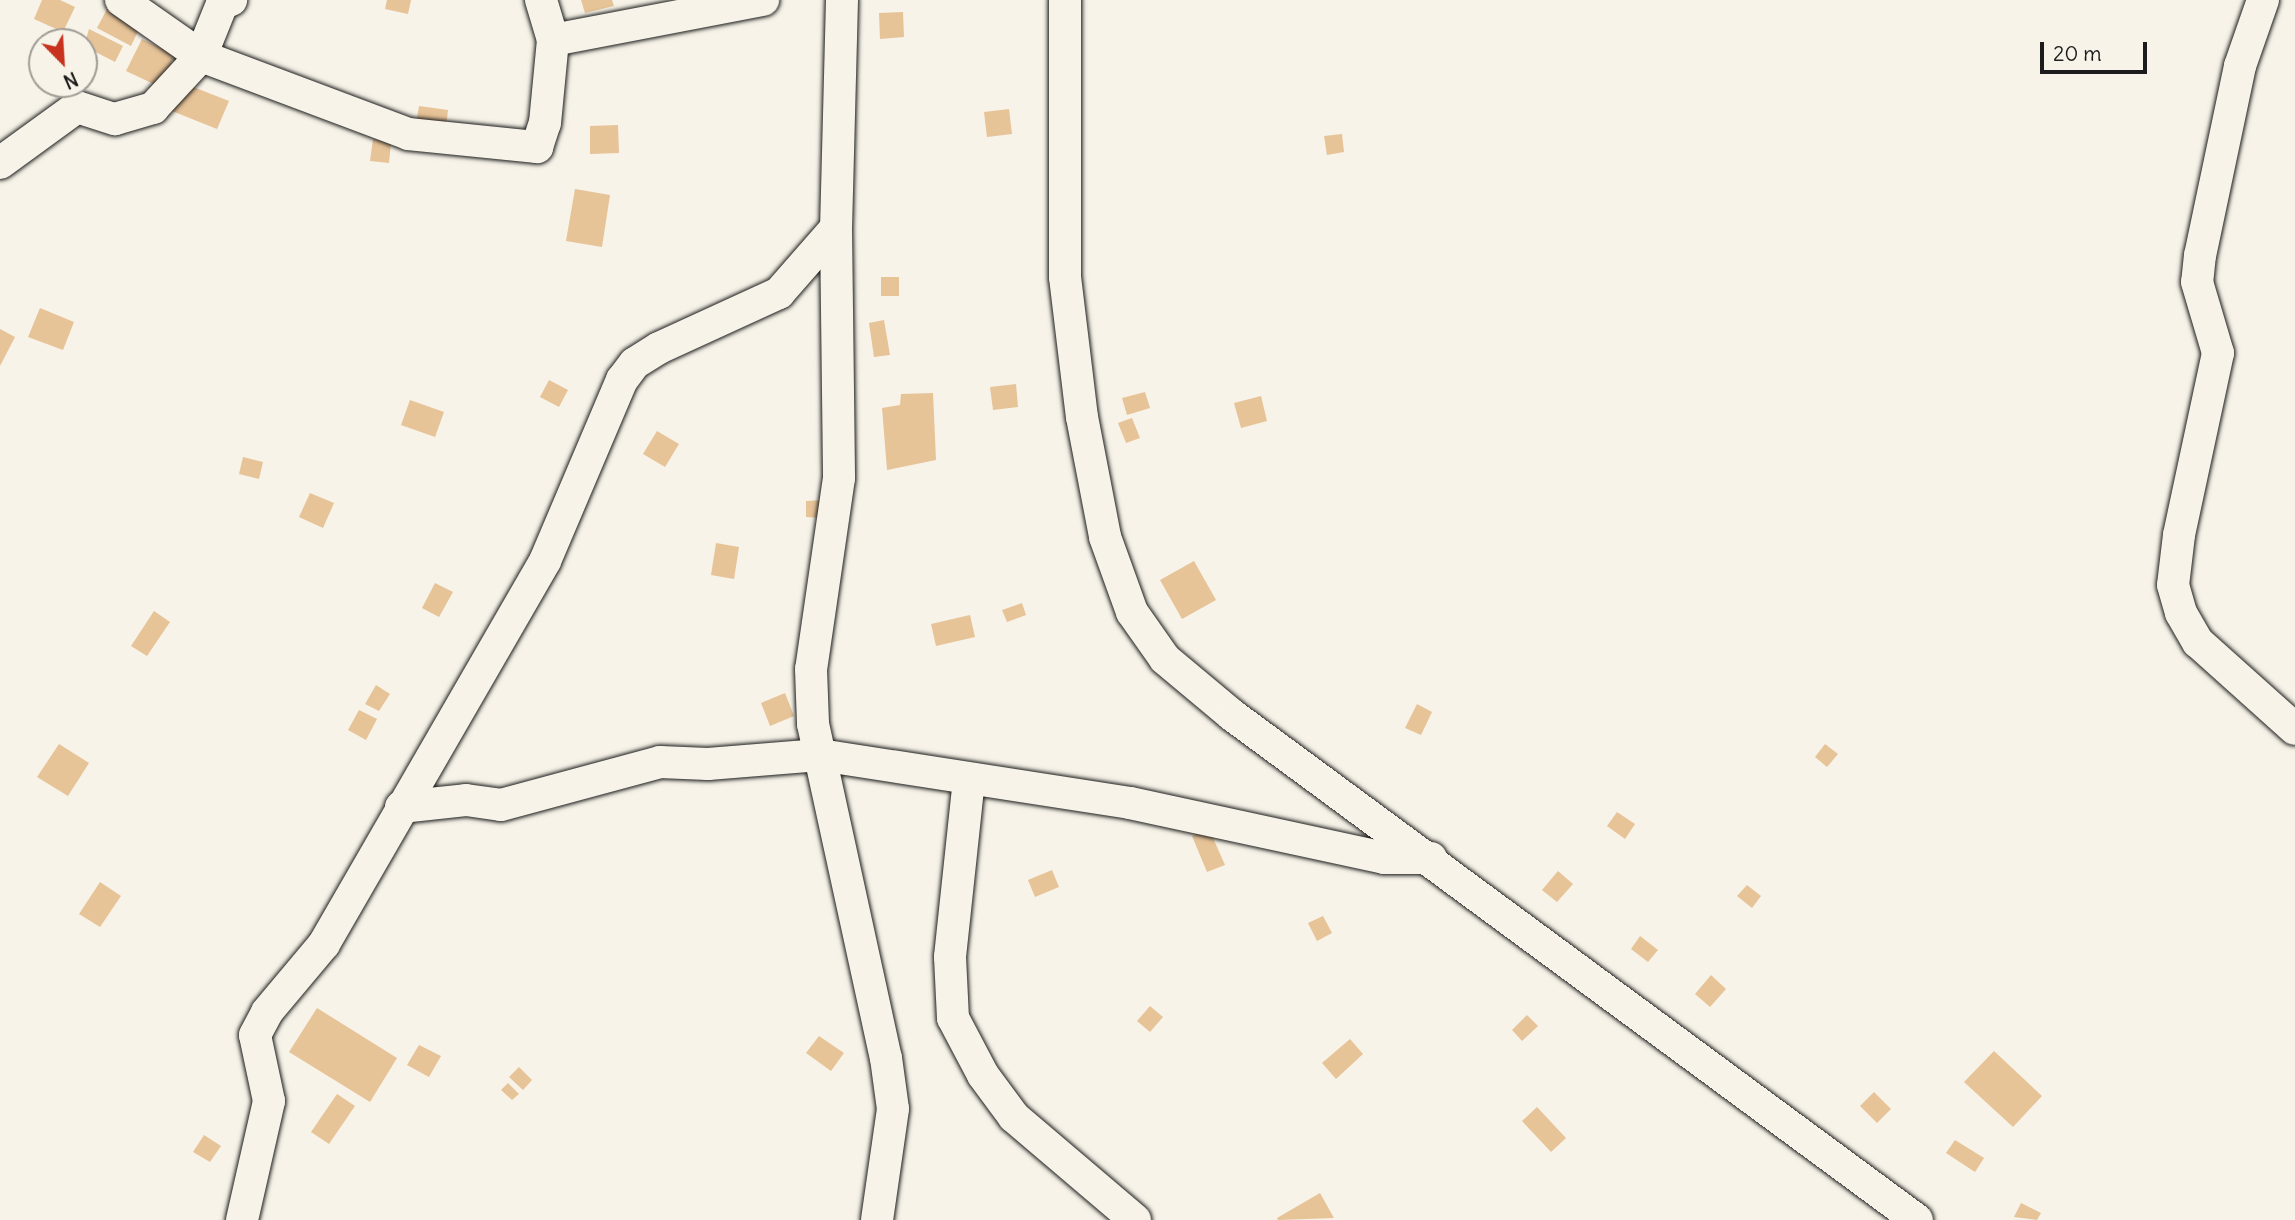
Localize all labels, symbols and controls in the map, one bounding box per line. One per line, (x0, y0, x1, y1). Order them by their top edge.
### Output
north arrow (28, 28, 98, 98)
scale bar (2043, 28, 2150, 72)
text: 20 m (2053, 40, 2102, 67)
text: N (60, 67, 82, 94)

